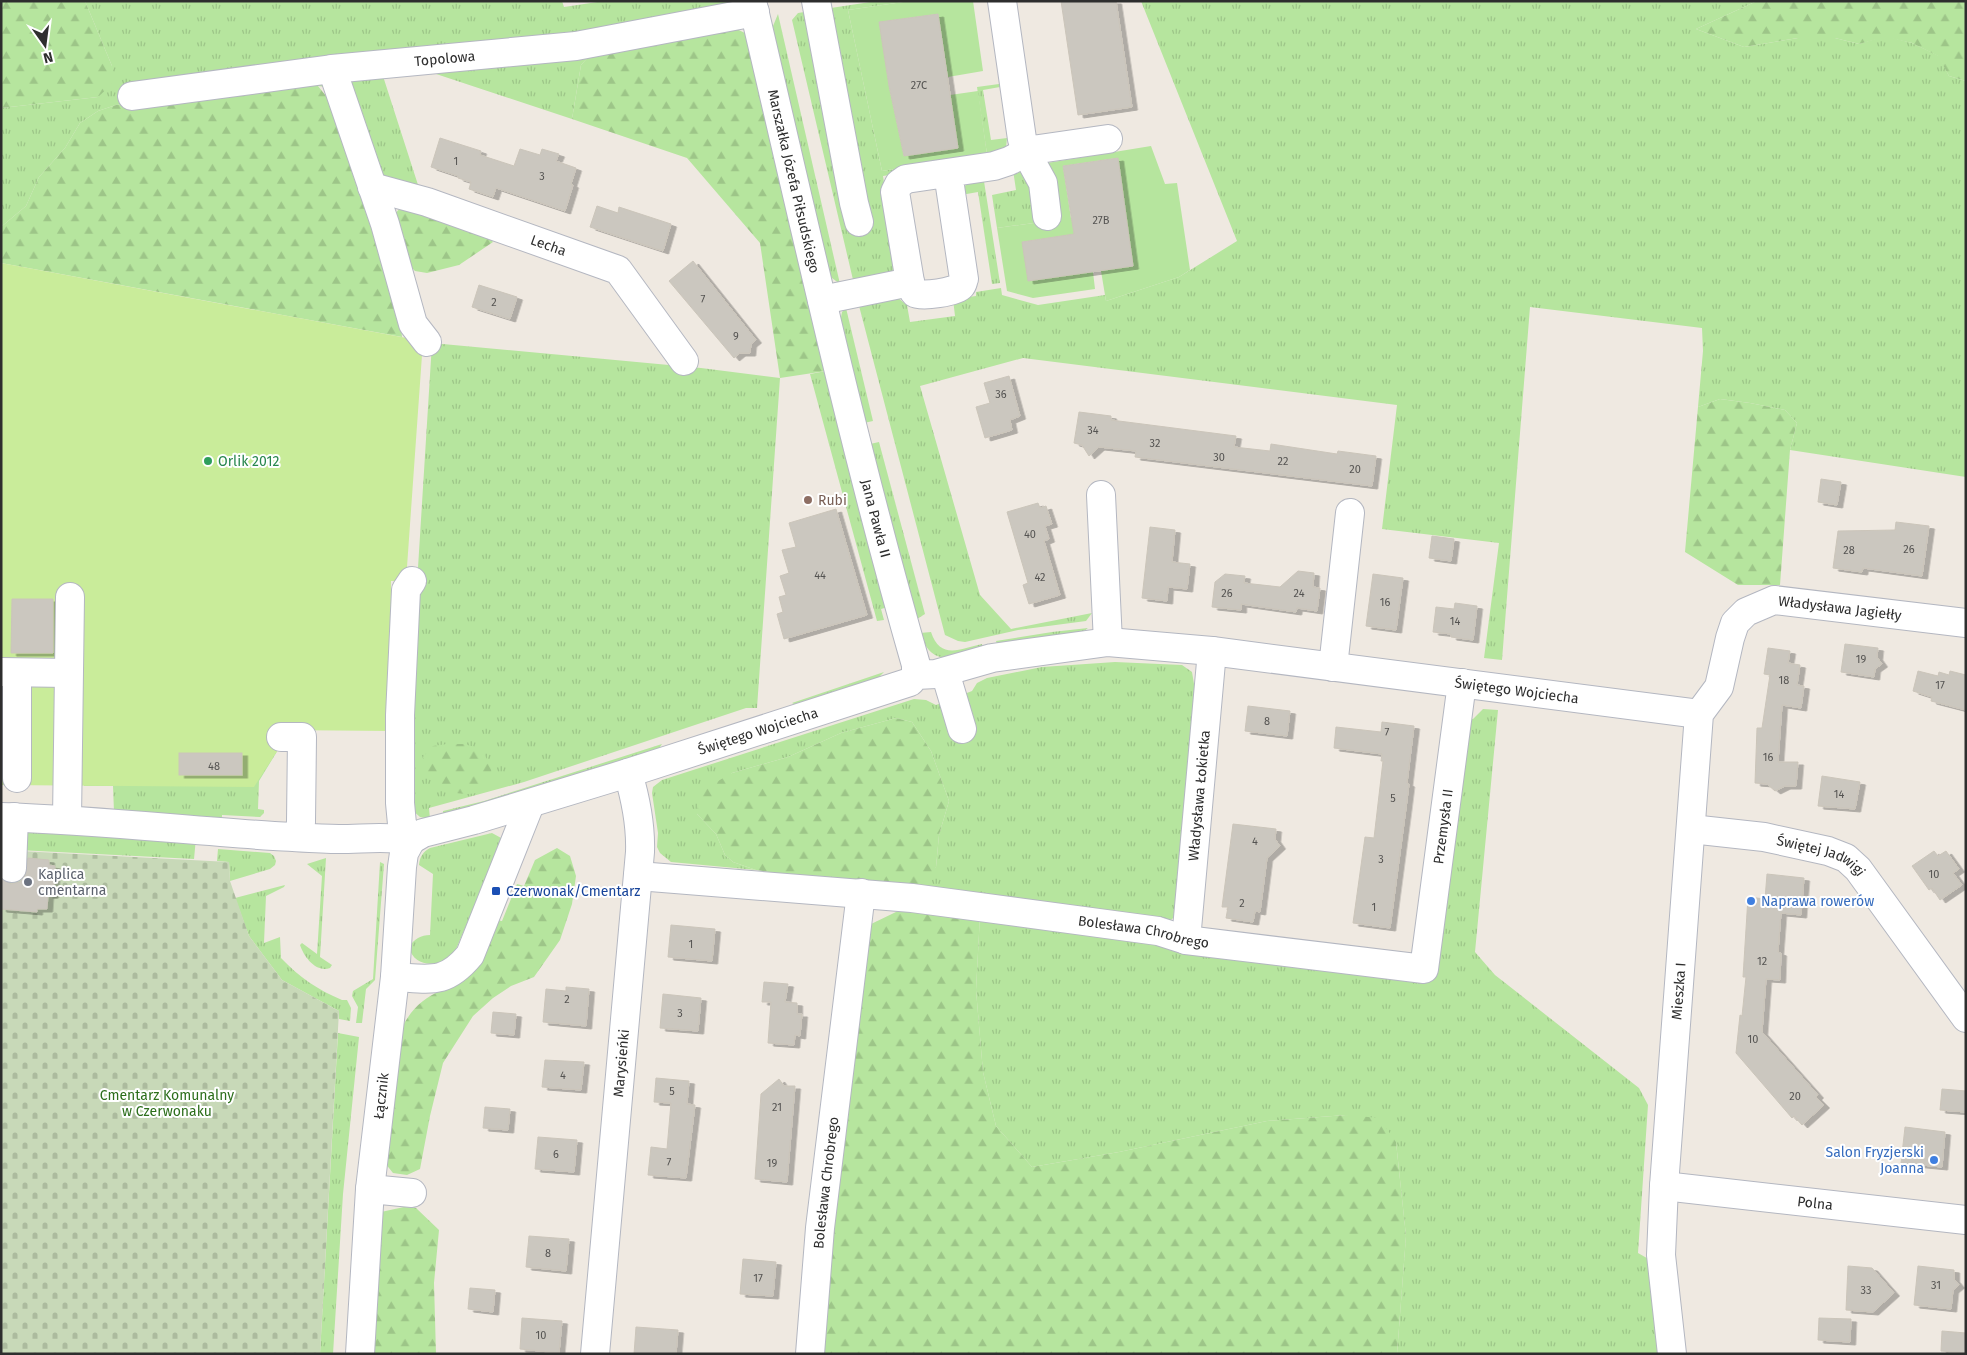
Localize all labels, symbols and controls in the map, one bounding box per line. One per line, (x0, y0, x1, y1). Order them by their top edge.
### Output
north arrow (20, 20, 70, 70)
text: N (41, 48, 55, 67)
street label: Topolowa (414, 48, 476, 70)
house number: 27C (911, 79, 927, 92)
street label: Marszałka Józefa Piłsudskiego (764, 88, 823, 275)
house number: 1 (454, 155, 458, 168)
house number: 3 (539, 170, 545, 183)
house number: 27B (1093, 214, 1110, 227)
street label: Lecha (528, 232, 569, 260)
house number: 7 (701, 293, 706, 306)
house number: 2 (491, 296, 497, 309)
house number: 9 (733, 330, 739, 343)
house number: 36 (995, 388, 1007, 401)
house number: 34 (1087, 424, 1099, 437)
house number: 32 (1150, 437, 1160, 450)
house number: 30 (1213, 451, 1225, 464)
place label: Orlik 2012 (218, 453, 279, 470)
marker: Orlik 2012 (202, 455, 214, 467)
house number: 22 (1278, 455, 1288, 468)
house number: 20 (1349, 463, 1361, 476)
street label: Jana Pawła II (857, 478, 894, 559)
place label: Rubi (818, 492, 847, 509)
marker: Rubi (802, 494, 814, 506)
house number: 40 (1024, 528, 1036, 541)
house number: 26 (1903, 543, 1915, 556)
house number: 28 (1843, 544, 1855, 557)
house number: 44 (814, 569, 826, 582)
house number: 42 (1034, 571, 1046, 584)
house number: 26 (1221, 587, 1233, 600)
house number: 24 (1294, 587, 1305, 600)
street label: Władysława Jagiełły (1777, 593, 1903, 624)
house number: 16 (1380, 596, 1390, 609)
house number: 14 (1450, 615, 1460, 628)
house number: 19 (1856, 653, 1866, 666)
street label: Świętego Wojciecha (1453, 673, 1580, 707)
house number: 18 (1779, 674, 1789, 687)
house number: 17 (1935, 679, 1945, 692)
street label: Świętego Wojciecha (696, 704, 820, 759)
house number: 8 (1264, 715, 1270, 728)
house number: 7 (1385, 726, 1390, 739)
street label: Władysława Łokietka (1185, 729, 1214, 862)
house number: 16 (1763, 751, 1773, 764)
house number: 48 (208, 760, 220, 773)
street label: Przemysła II (1430, 788, 1457, 865)
house number: 14 (1834, 788, 1844, 801)
house number: 5 (1390, 792, 1396, 805)
street label: Świętej Jadwigi (1775, 831, 1869, 880)
house number: 4 (1252, 835, 1258, 848)
house number: 3 (1378, 853, 1384, 866)
place label: Kaplica cmentarna (38, 866, 106, 899)
house number: 10 (1929, 868, 1939, 881)
marker: Kaplica cmentarna (22, 876, 34, 888)
place label: Czerwonak/Cmentarz (506, 883, 640, 900)
marker: Czerwonak/Cmentarz (490, 885, 502, 897)
place label: Naprawa rowerów (1761, 893, 1874, 910)
marker: Naprawa rowerów (1745, 895, 1757, 907)
house number: 2 (1239, 897, 1245, 910)
house number: 1 (1372, 901, 1376, 914)
street label: Bolesława Chrobrego (1077, 912, 1210, 952)
house number: 1 (689, 938, 693, 951)
house number: 12 (1757, 955, 1767, 968)
street label: Mieszka I (1668, 962, 1690, 1021)
house number: 2 (564, 993, 570, 1006)
house number: 3 (677, 1007, 683, 1020)
street label: Marysieńki (610, 1028, 633, 1098)
house number: 10 (1748, 1033, 1758, 1046)
house number: 4 (560, 1069, 566, 1082)
street label: Łącznik (370, 1071, 393, 1120)
house number: 5 (669, 1085, 675, 1098)
park label: Cmentarz Komunalny w Czerwonaku (100, 1087, 234, 1120)
house number: 20 (1789, 1090, 1801, 1103)
house number: 21 (772, 1101, 782, 1114)
street label: Bolesława Chrobrego (810, 1116, 843, 1250)
place label: Salon Fryzjerski Joanna (1826, 1144, 1924, 1177)
house number: 6 (553, 1148, 559, 1161)
marker: Salon Fryzjerski Joanna (1928, 1154, 1940, 1166)
house number: 7 (667, 1156, 672, 1169)
house number: 19 (767, 1157, 777, 1170)
street label: Polna (1796, 1193, 1834, 1214)
house number: 8 (545, 1247, 551, 1260)
house number: 17 (753, 1272, 763, 1285)
house number: 31 (1931, 1279, 1941, 1292)
house number: 33 (1861, 1284, 1871, 1297)
house number: 10 (536, 1329, 546, 1342)

